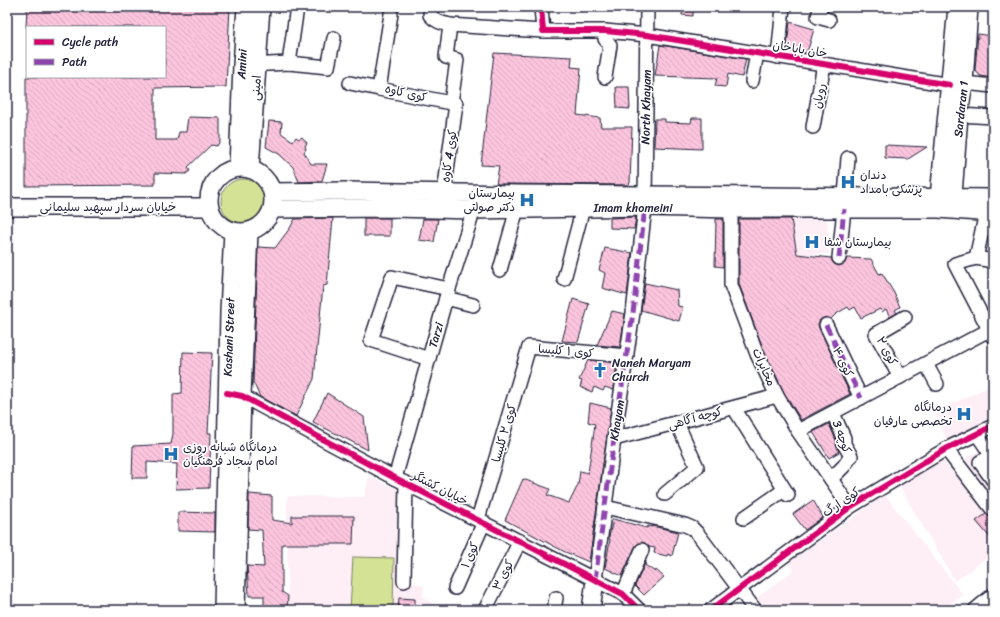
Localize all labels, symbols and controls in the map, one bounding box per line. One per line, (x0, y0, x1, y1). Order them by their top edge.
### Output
legend (26, 26, 166, 78)
text: Cycle path (62, 31, 118, 53)
street label: خان باباخان (771, 34, 829, 64)
street label: Amini (230, 48, 254, 81)
text: Path (62, 51, 87, 73)
street label: North Khayam (634, 69, 658, 145)
street label: امینی (244, 74, 268, 101)
street label: کوی کاوه (383, 77, 429, 109)
street label: Sardaran 1 (947, 80, 975, 138)
street label: رویان (806, 81, 832, 111)
street label: کوی 4 کاوه (434, 128, 464, 184)
place label: دندان‌ پزشکی بامداد (860, 164, 922, 200)
hospital icon: دندان‌ پزشکی بامداد (839, 173, 857, 191)
place label: بیمارستان دکتر صولتی (463, 182, 515, 218)
hospital icon: بیمارستان دکتر صولتی (518, 191, 536, 209)
street label: خیابان سردار سپهبد سلیمانی (40, 196, 176, 218)
street label: Imam khomeini (592, 197, 673, 219)
place label: بیمارستان شفا (824, 231, 891, 253)
hospital icon: بیمارستان شفا (803, 233, 821, 251)
street label: Kashani Street (217, 296, 241, 377)
street label: Tarzi (422, 319, 450, 350)
street label: کوی ۲ (870, 332, 904, 370)
street label: کوی ۱ کلیسا (537, 338, 595, 364)
street label: کوی ۴ (826, 343, 860, 381)
street label: مخابرات (746, 344, 782, 390)
place label: Naneh Maryam Church (612, 352, 691, 388)
church icon: Naneh Maryam Church (591, 361, 609, 379)
place label: درمانگاه تخصصی عارفیان (874, 396, 952, 432)
street label: Khayam (603, 398, 631, 442)
street label: کوچه آگاهی (665, 400, 725, 436)
street label: کوی ۲ کلیسا (485, 401, 523, 465)
hospital icon: درمانگاه تخصصی عارفیان (955, 405, 973, 423)
street label: کوچه 3 (826, 417, 858, 457)
place label: درمانگاه شبانه روزی امام سجاد فرهنگیان (183, 436, 278, 472)
hospital icon: درمانگاه شبانه روزی امام سجاد فرهنگیان (162, 445, 180, 463)
street label: خیابان کشتگر (407, 464, 472, 512)
street label: کوی ارگ (817, 481, 865, 523)
street label: کوی ۱ (454, 538, 486, 572)
street label: کوی ۳ (486, 555, 520, 595)

